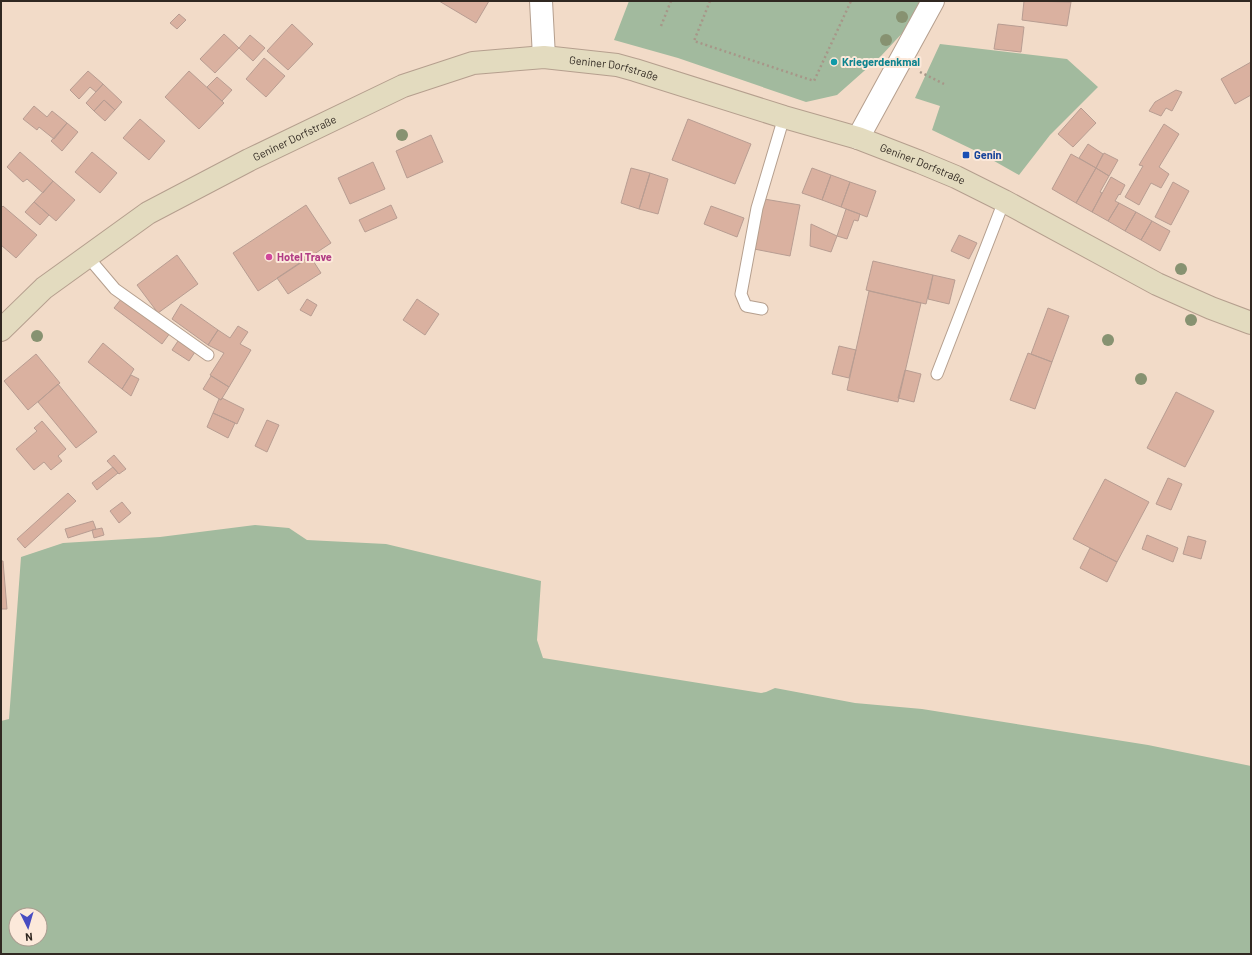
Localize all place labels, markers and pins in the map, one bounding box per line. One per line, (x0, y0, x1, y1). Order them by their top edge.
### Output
place label: Kriegerdenkmal (842, 55, 920, 68)
marker: Kriegerdenkmal (829, 57, 839, 67)
place label: Genin (974, 148, 1002, 161)
marker: Genin (961, 150, 971, 160)
place label: Hotel Trave (277, 250, 332, 263)
marker: Hotel Trave (264, 252, 274, 262)

